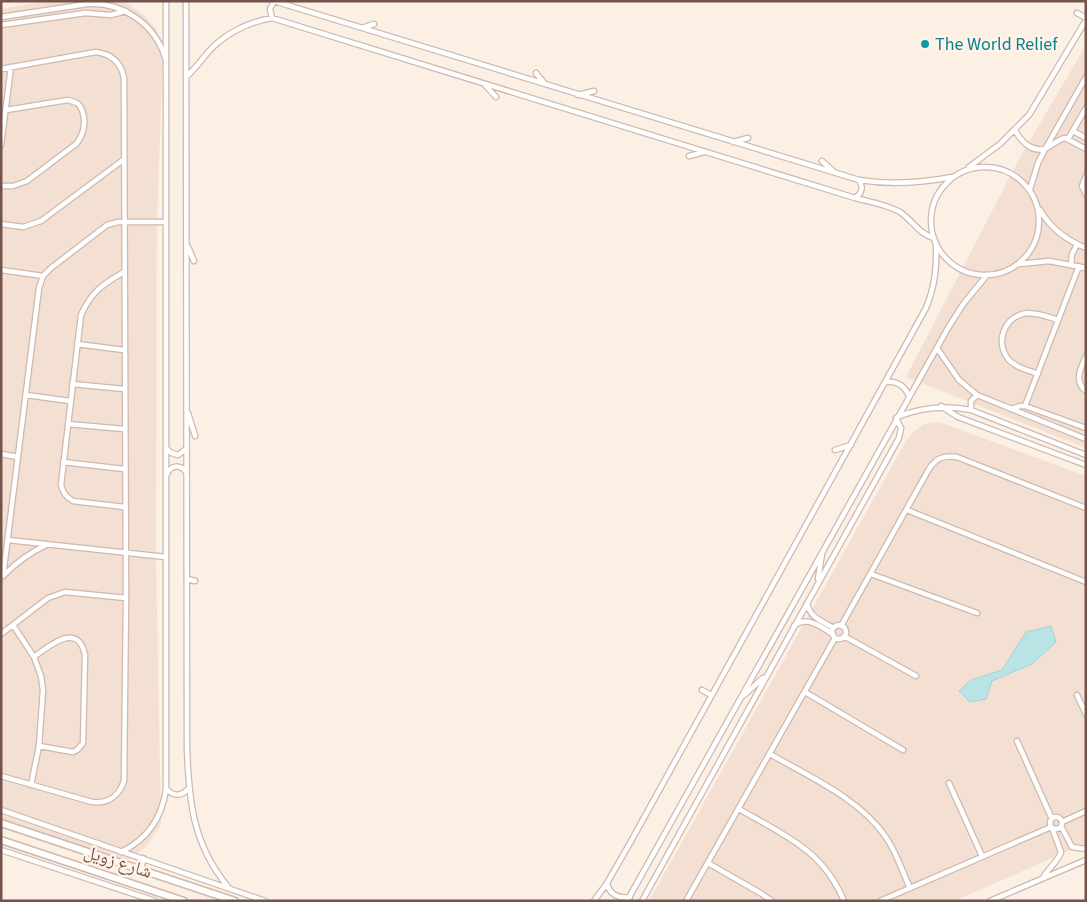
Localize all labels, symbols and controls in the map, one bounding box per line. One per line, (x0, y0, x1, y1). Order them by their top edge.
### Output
place label: The World Relief (935, 32, 1058, 57)
marker: The World Relief (919, 38, 931, 50)
street label: شارع زويل (81, 839, 155, 885)

